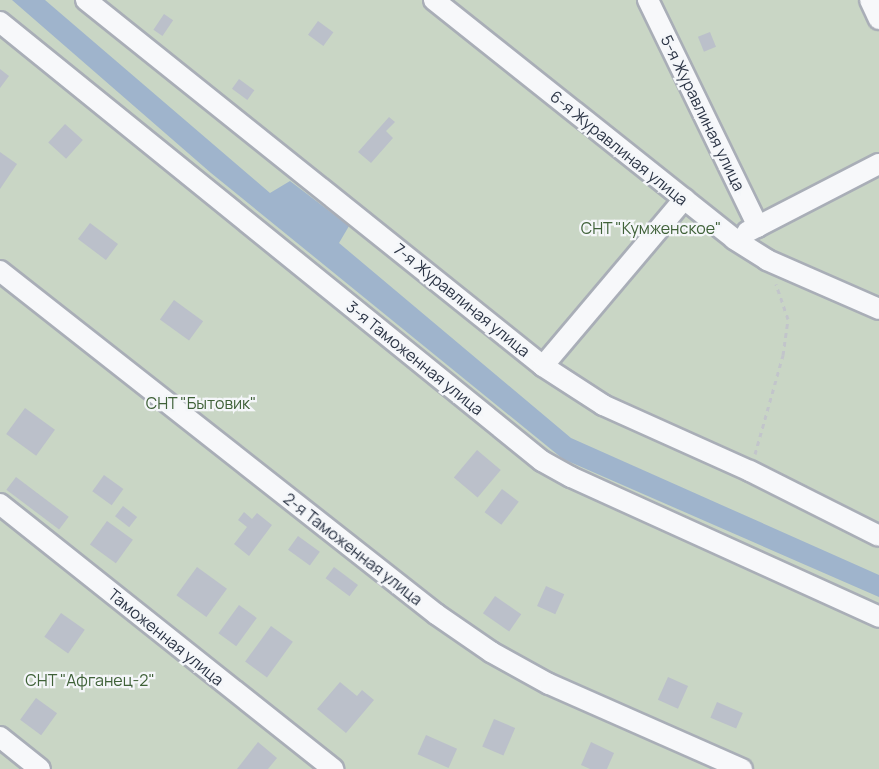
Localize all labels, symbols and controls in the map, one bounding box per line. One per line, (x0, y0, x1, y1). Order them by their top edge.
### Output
street label: 5-я Журавлиная улица (657, 32, 749, 194)
street label: 6-я Журавлиная улица (546, 87, 692, 209)
park label: СНТ "Кумженское" (580, 218, 722, 238)
street label: 7-я Журавлиная улица (390, 239, 534, 361)
street label: 3-я Таможенная улица (343, 297, 487, 419)
park label: СНТ "Бытовик" (145, 393, 257, 413)
street label: 2-я Таможенная улица (280, 489, 426, 609)
street label: Таможенная улица (104, 585, 228, 689)
park label: СНТ "Афганец-2" (25, 670, 155, 690)

